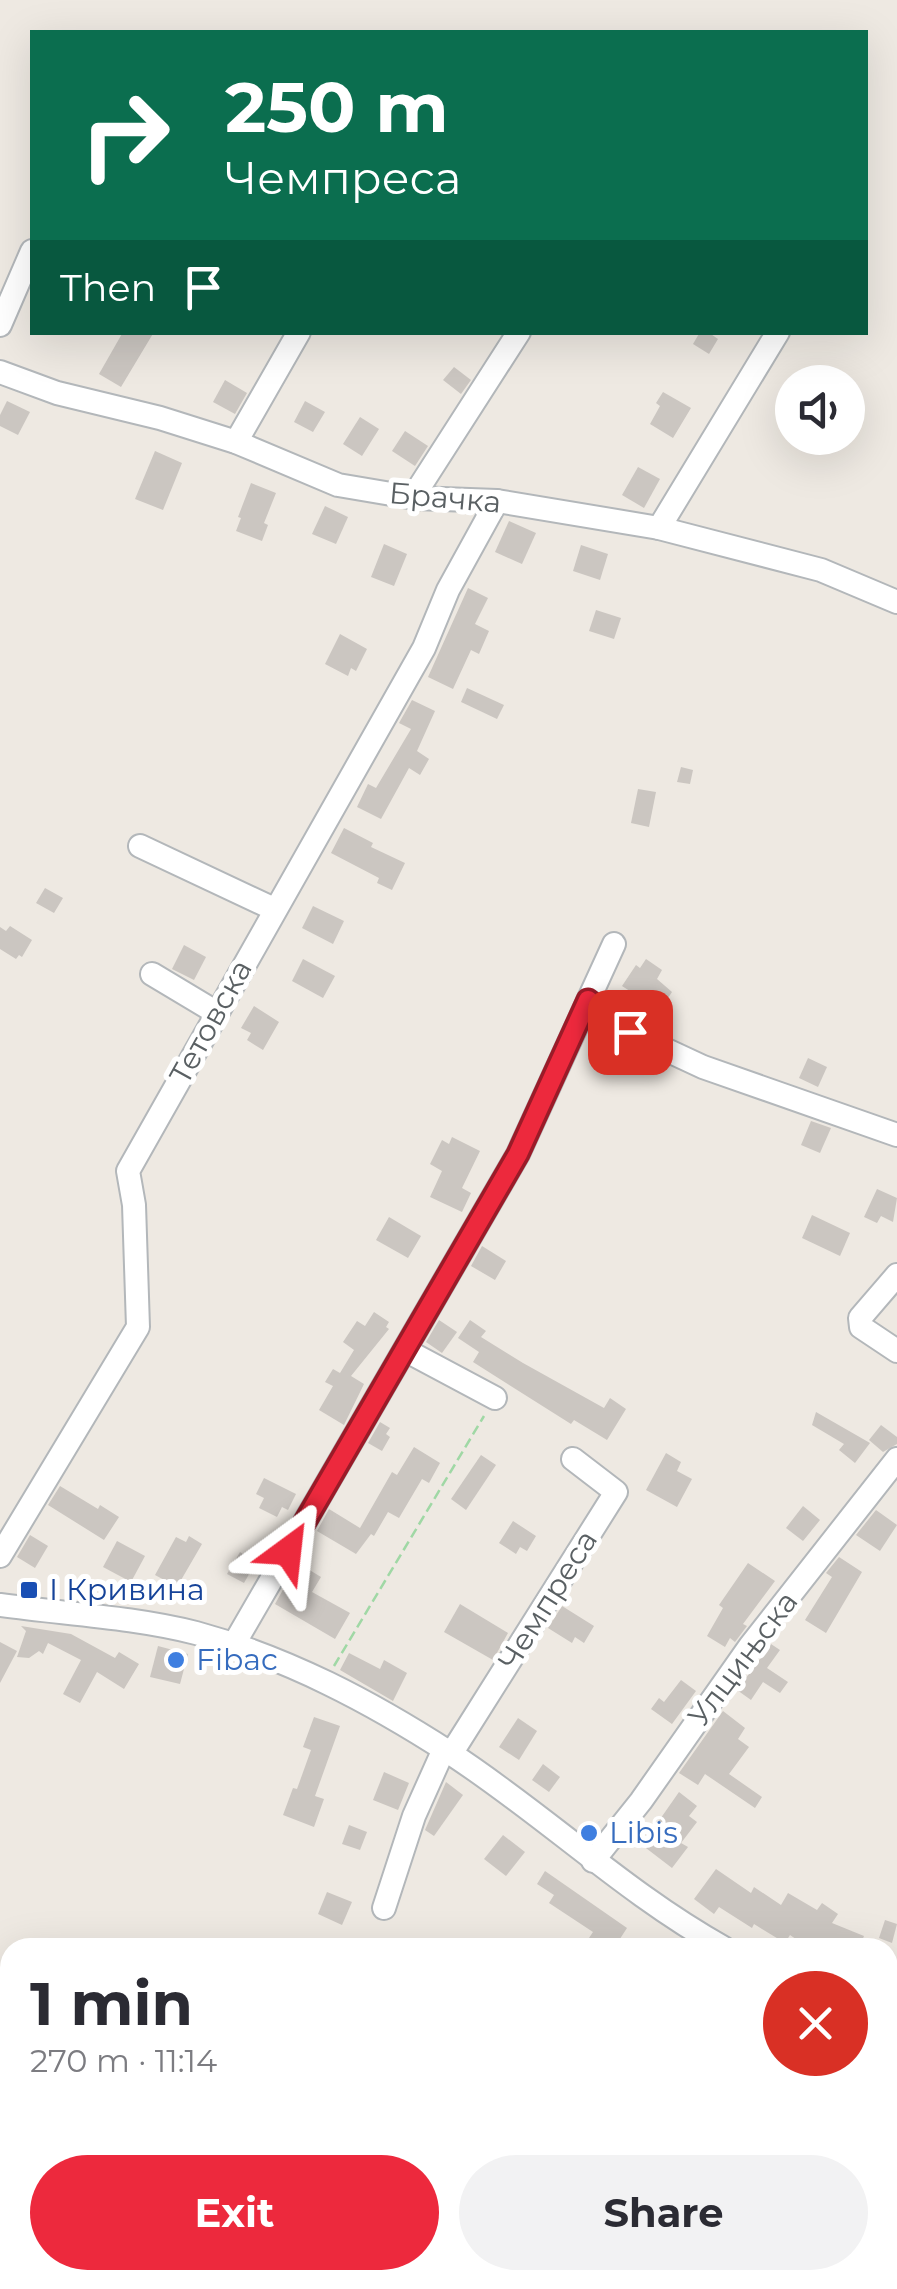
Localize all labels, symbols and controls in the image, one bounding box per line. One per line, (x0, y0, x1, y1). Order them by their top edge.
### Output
text: 250 m (225, 64, 449, 150)
icon: right (60, 70, 190, 200)
text: Чемпреса (225, 150, 461, 205)
icon: arrive (176, 260, 231, 315)
text: Then (60, 264, 156, 311)
map controls (775, 365, 865, 455)
button: sound (775, 365, 865, 455)
street label: Брачка (387, 474, 503, 521)
street label: Тетовска (161, 953, 260, 1090)
pin (588, 990, 673, 1075)
icon: arrive (603, 1005, 658, 1060)
position arrow (236, 1499, 340, 1603)
street label: Чемпреса (490, 1523, 605, 1676)
place label: I Кривина (49, 1571, 205, 1608)
marker: I Кривина (18, 1579, 40, 1601)
street label: Улцињска (680, 1584, 805, 1733)
place label: Fibac (196, 1641, 278, 1678)
marker: Fibac (165, 1649, 187, 1671)
place label: Libis (609, 1814, 678, 1851)
marker: Libis (578, 1822, 600, 1844)
text: 1 min (30, 1967, 193, 2040)
button: close (763, 1971, 868, 2076)
text: 270 m · 11:14 (30, 2041, 217, 2080)
button: Exit (30, 2155, 439, 2270)
button: Share (459, 2155, 868, 2270)

